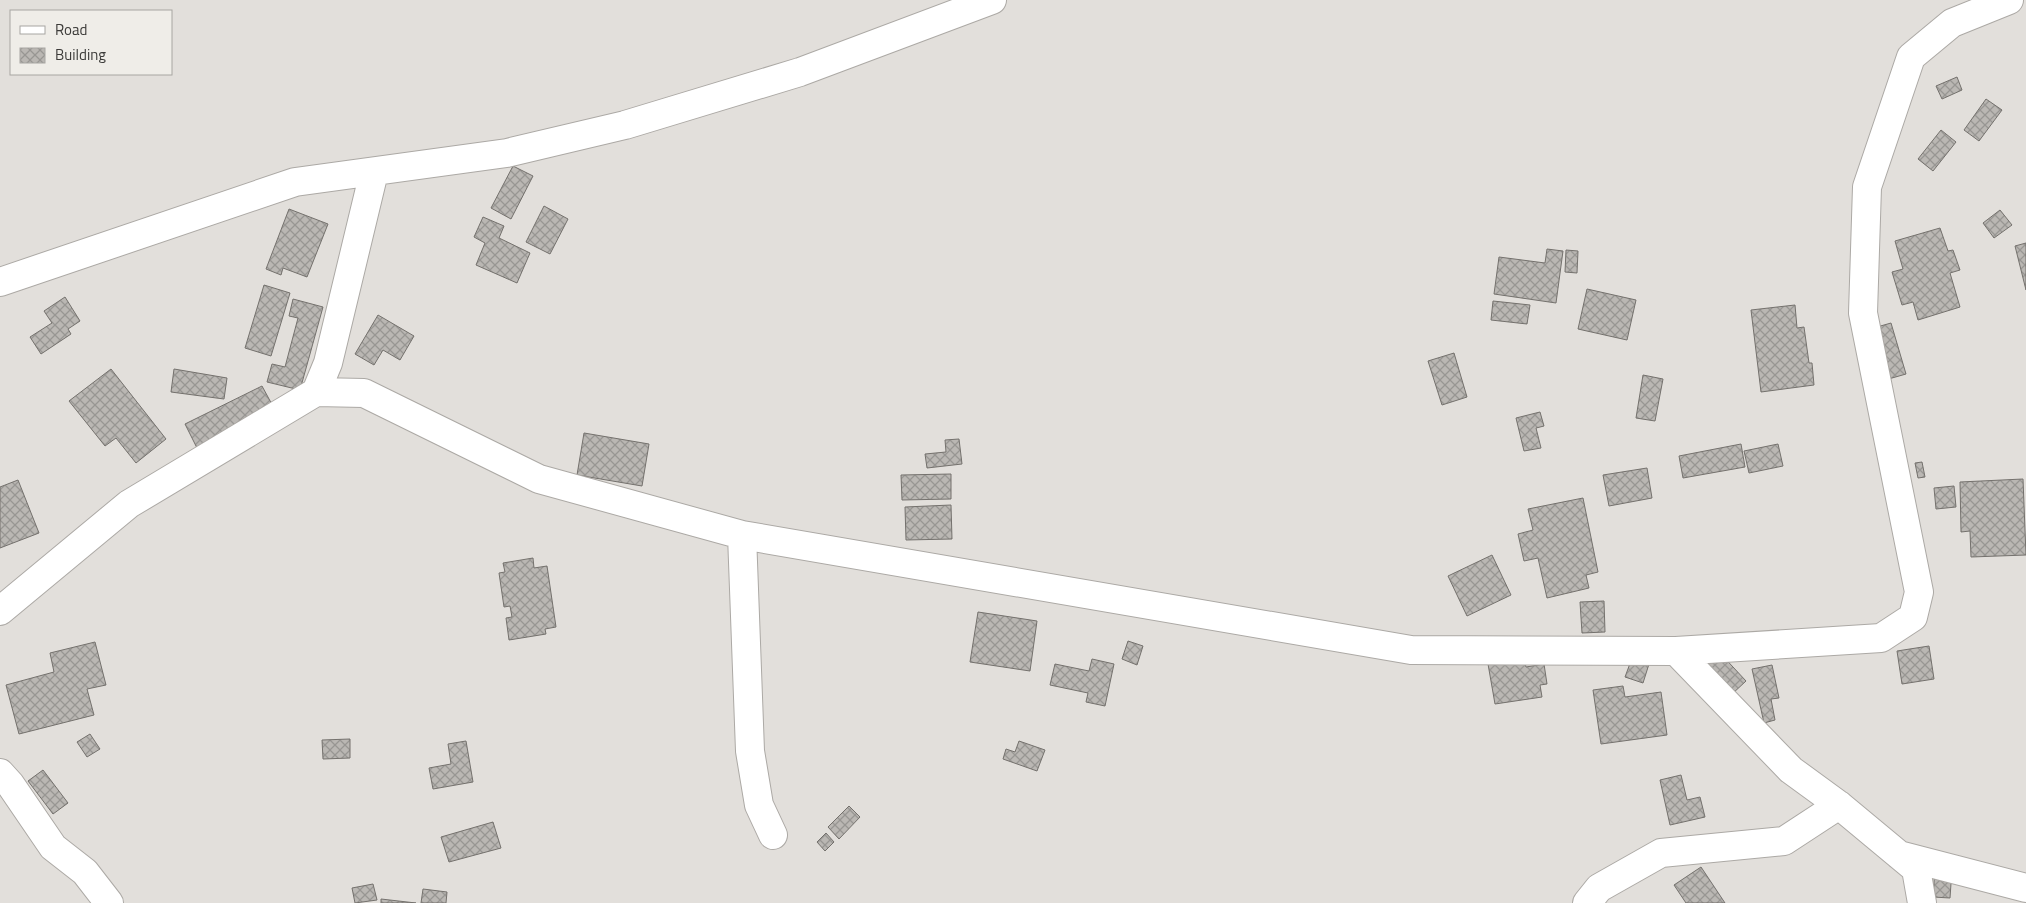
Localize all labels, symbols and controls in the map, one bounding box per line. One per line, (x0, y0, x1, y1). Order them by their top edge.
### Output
legend (10, 10, 172, 75)
text: Road (55, 18, 87, 41)
text: Building (55, 43, 106, 66)

